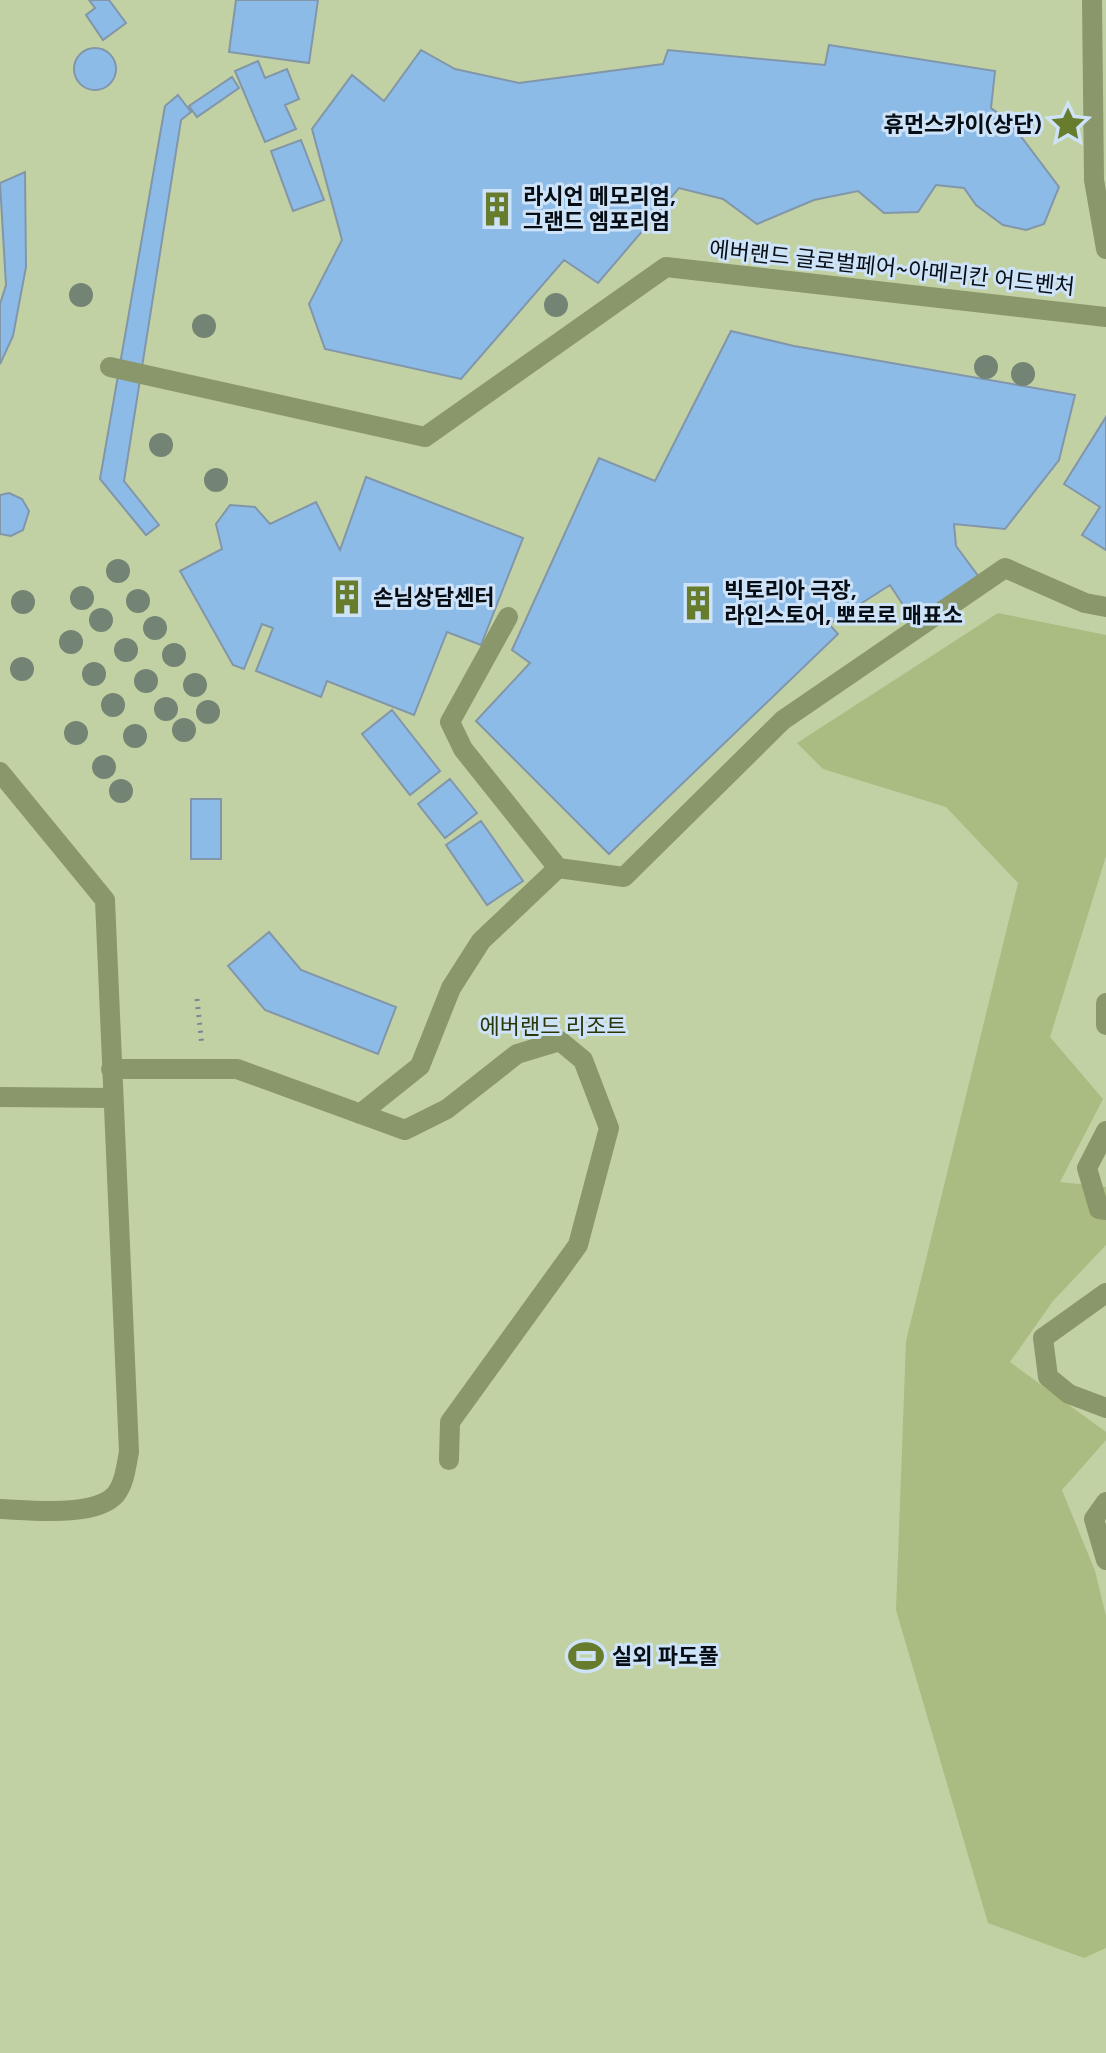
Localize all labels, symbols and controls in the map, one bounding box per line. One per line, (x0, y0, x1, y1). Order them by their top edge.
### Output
place icon: 휴먼스카이(상단) (1049, 105, 1087, 143)
place label: 휴먼스카이(상단) (884, 111, 1042, 138)
place label: 라시언 메모리엄, 그랜드 엠포리엄 (523, 183, 676, 235)
building icon: 라시언 메모리엄, 그랜드 엠포리엄 (478, 190, 516, 228)
street label: 에버랜드 글로벌페어~아메리칸 어드벤처 (708, 235, 1076, 301)
place label: 빅토리아 극장, 라인스토어, 뽀로로 매표소 (724, 577, 963, 629)
building icon: 손님상담센터 (328, 578, 366, 616)
place label: 손님상담센터 (373, 584, 494, 611)
building icon: 빅토리아 극장, 라인스토어, 뽀로로 매표소 (679, 584, 717, 622)
park label: 에버랜드 리조트 (479, 1013, 627, 1040)
sports icon: 실외 파도풀 (567, 1637, 605, 1675)
place label: 실외 파도풀 (612, 1643, 718, 1670)

